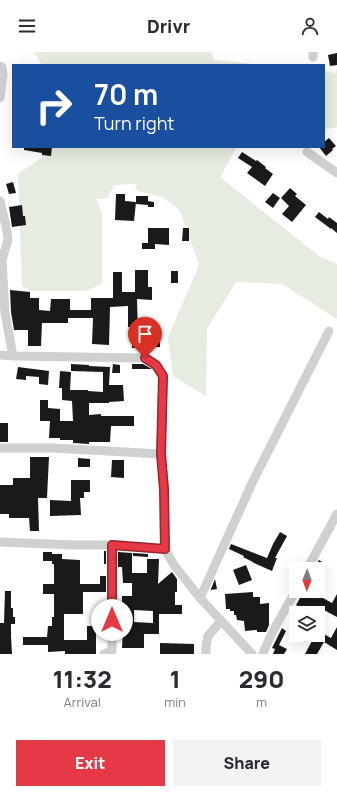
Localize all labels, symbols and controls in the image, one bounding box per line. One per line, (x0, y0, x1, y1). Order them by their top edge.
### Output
text: Drivr (147, 14, 190, 38)
icon: menu (16, 15, 38, 37)
icon: person (299, 15, 321, 37)
text: 70 m (94, 75, 158, 113)
icon: right (28, 80, 80, 132)
text: Turn right (94, 111, 175, 135)
pin (128, 317, 162, 358)
icon: arrive (134, 323, 156, 345)
north arrow (289, 562, 325, 598)
map controls (289, 562, 325, 642)
position arrow (91, 599, 133, 641)
button: layers (289, 606, 325, 642)
text: 11:32 (53, 662, 112, 695)
text: 1 (170, 662, 181, 695)
text: 290 (239, 662, 284, 695)
text: Arrival (64, 693, 101, 711)
text: min (164, 693, 186, 711)
text: m (256, 693, 267, 711)
button: Exit (16, 740, 165, 786)
button: Share (173, 740, 321, 786)

